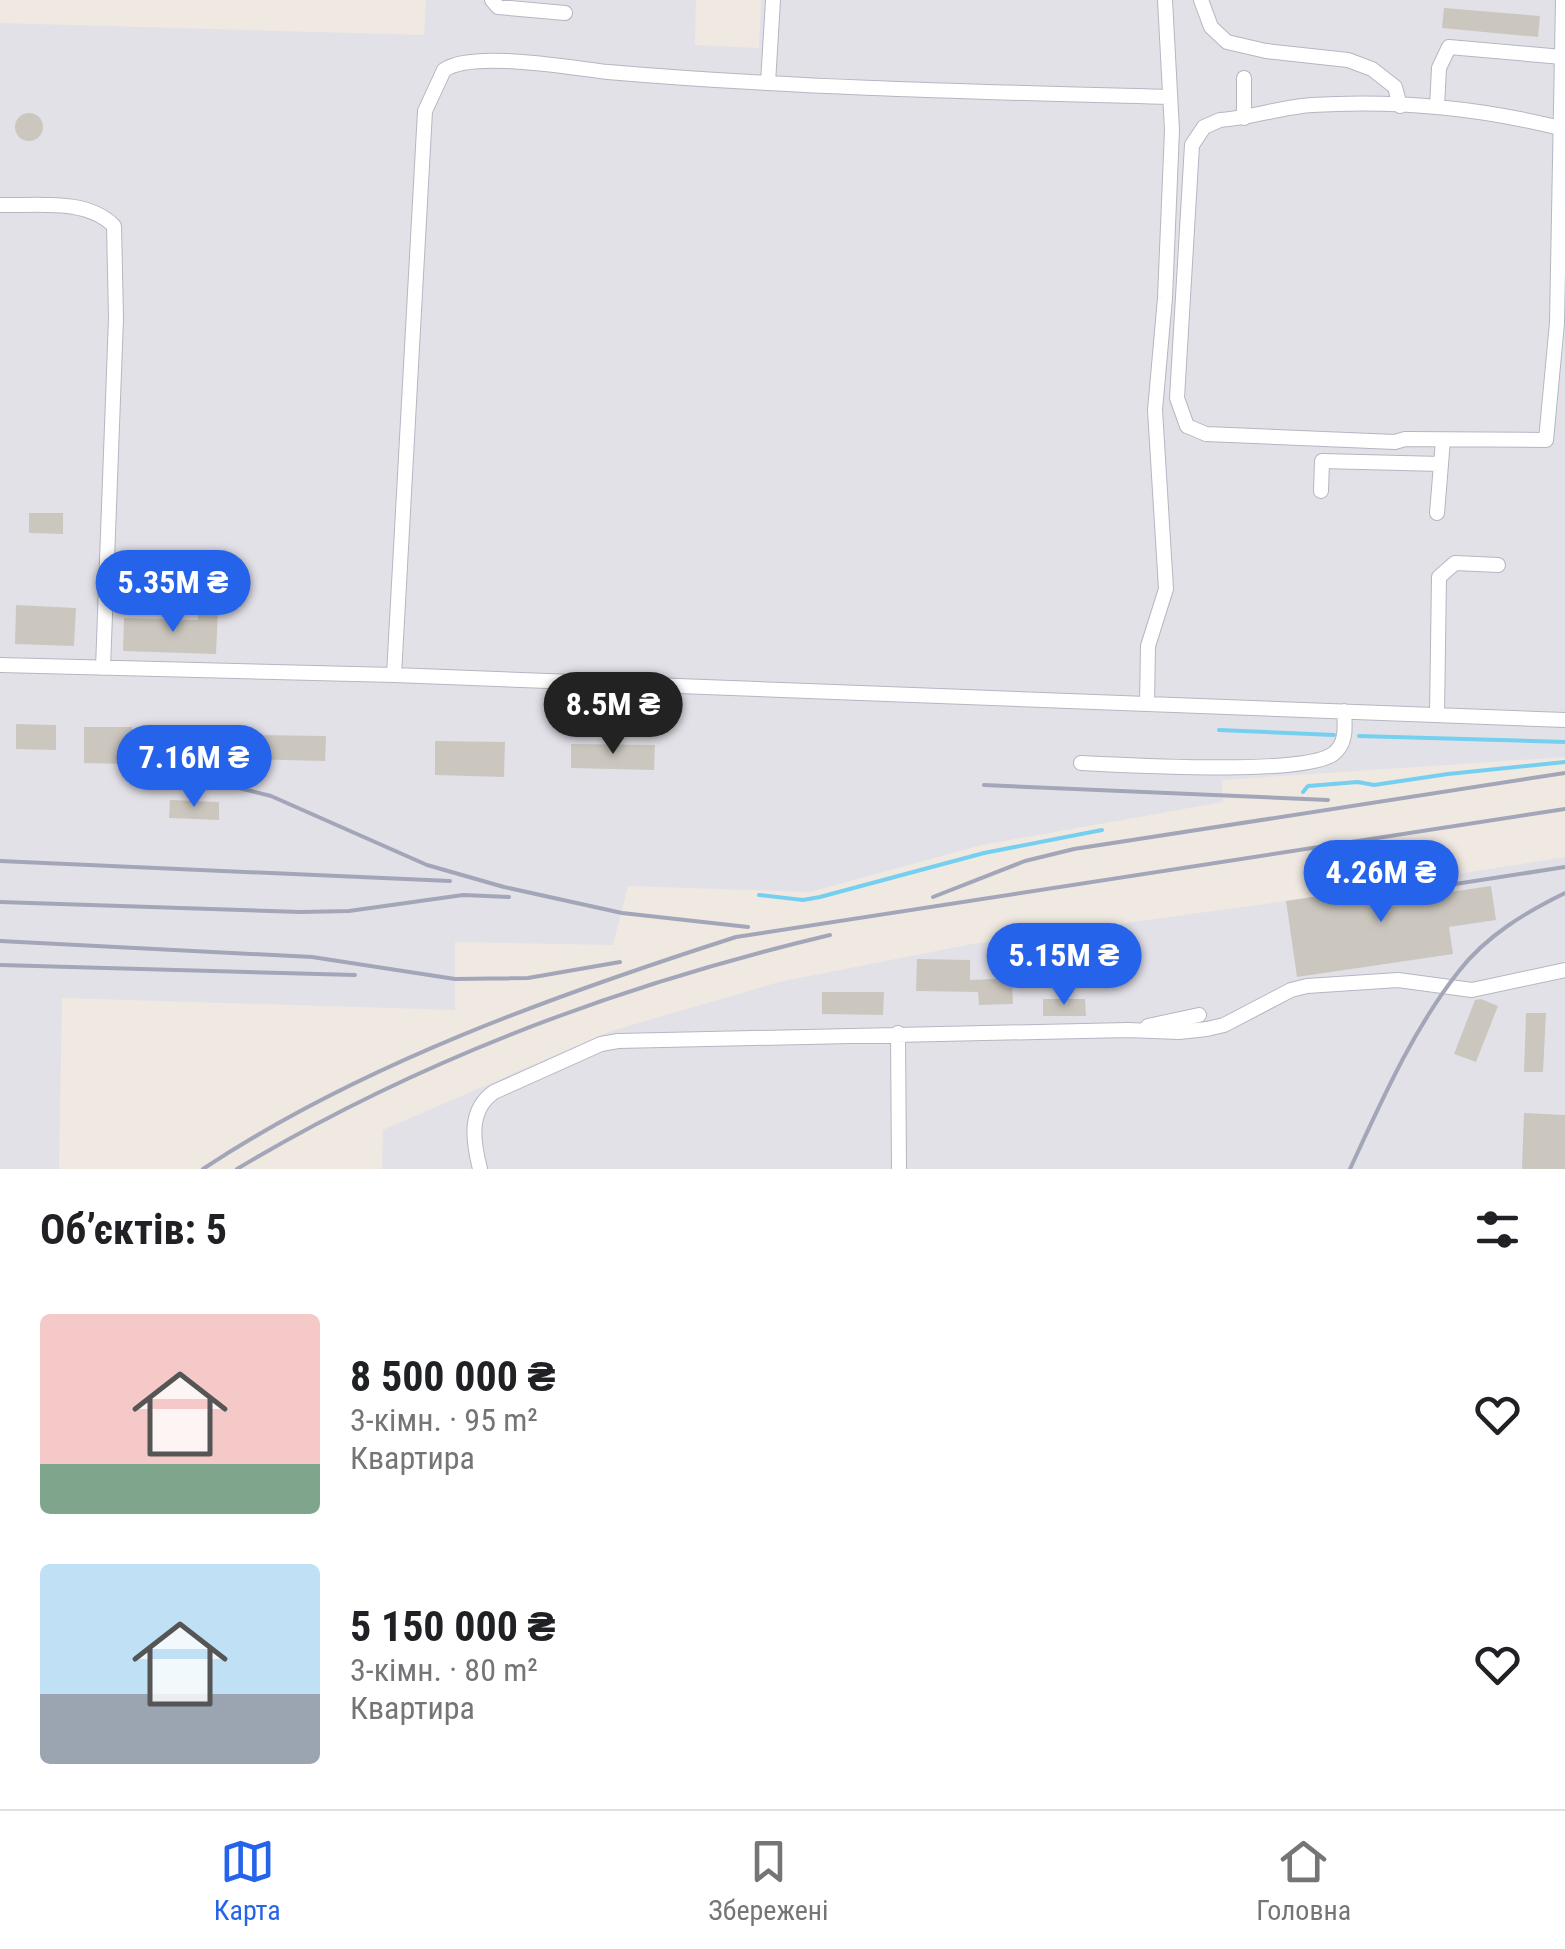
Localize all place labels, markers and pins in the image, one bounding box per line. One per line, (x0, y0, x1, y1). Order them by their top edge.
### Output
pin: 5.35M ₴ (81, 550, 265, 635)
pin: 8.5M ₴ (532, 672, 694, 757)
pin: 7.16M ₴ (102, 725, 286, 810)
pin: 4.26M ₴ (1289, 840, 1473, 925)
pin: 5.15M ₴ (972, 923, 1156, 1008)

